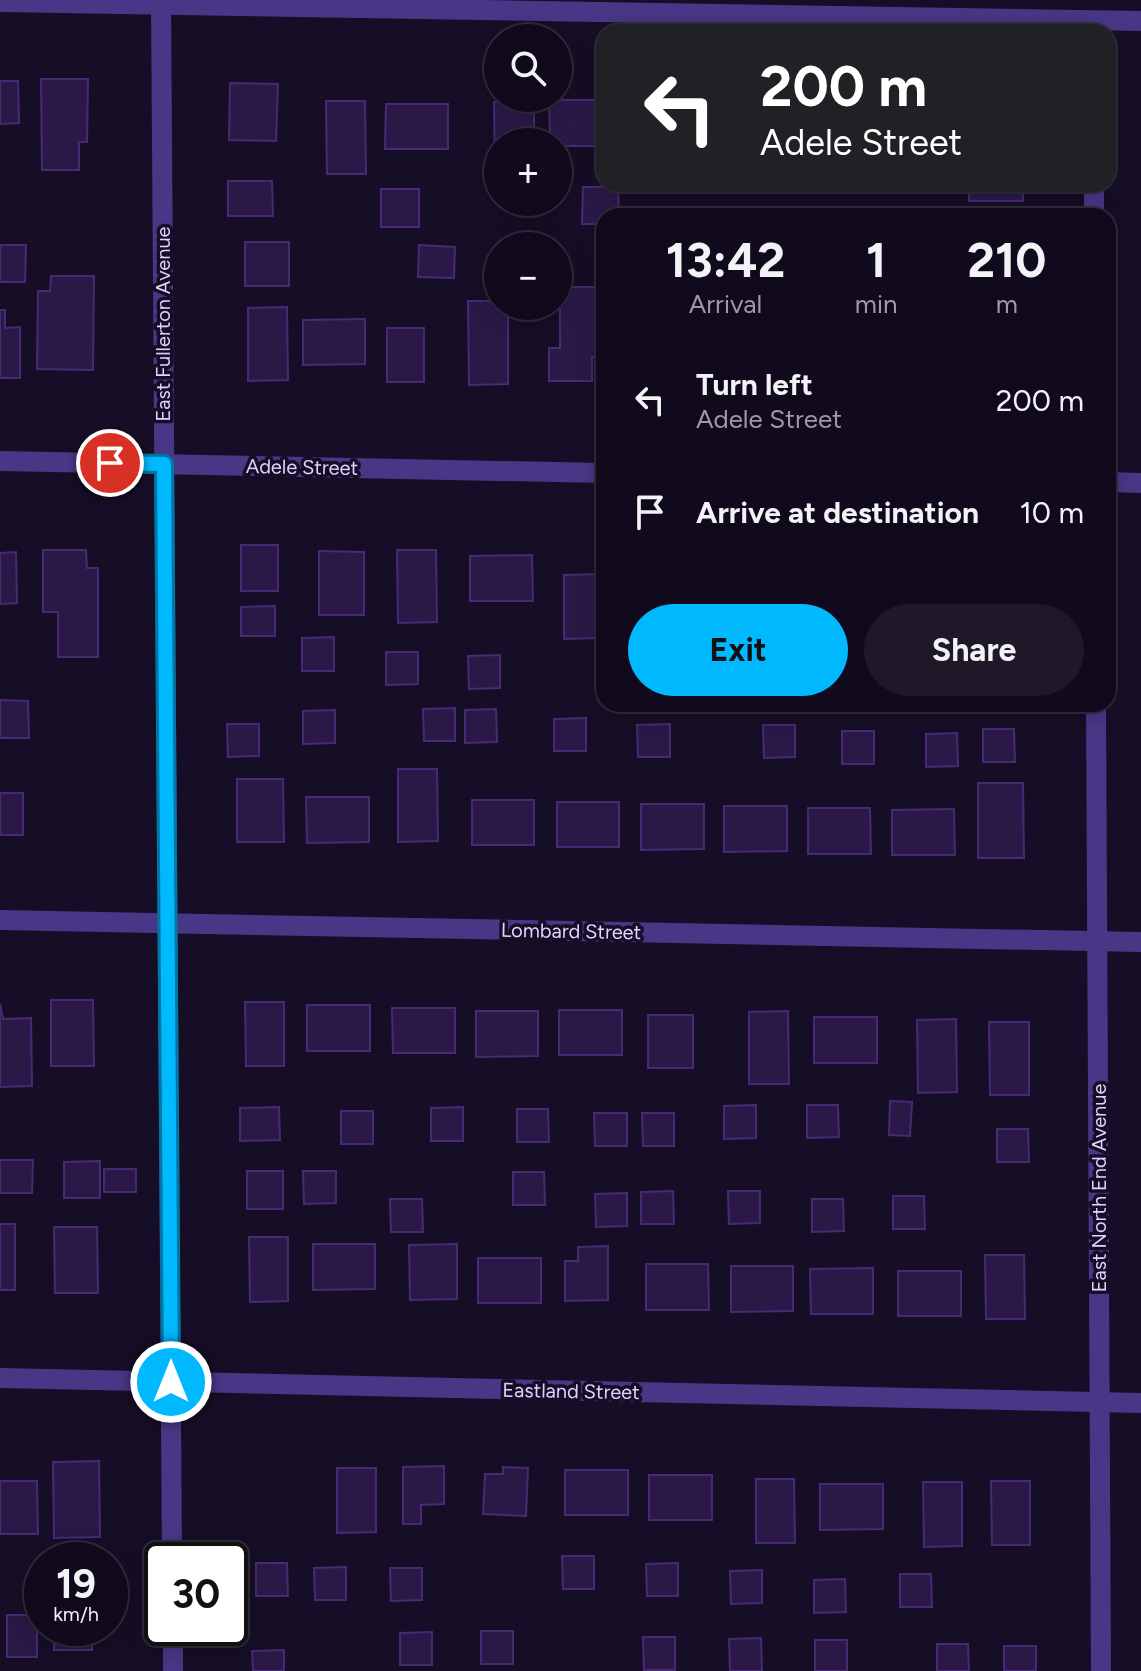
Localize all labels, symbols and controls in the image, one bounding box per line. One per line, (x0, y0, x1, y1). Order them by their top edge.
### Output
map controls (484, 24, 572, 320)
button: search (484, 24, 572, 112)
text: 200 m (760, 53, 927, 120)
icon: left (628, 56, 732, 160)
text: Adele Street (760, 121, 962, 164)
button: + (484, 128, 572, 216)
street label: East Fullerton Avenue (151, 226, 175, 422)
text: 13:42 (666, 231, 785, 289)
text: 1 (866, 231, 886, 289)
text: 210 (967, 231, 1046, 289)
button: − (484, 232, 572, 320)
text: Arrival (689, 288, 762, 320)
text: min (855, 288, 898, 320)
text: m (996, 288, 1018, 320)
text: Turn left (696, 366, 813, 403)
icon: left (628, 378, 672, 422)
text: 200 m (996, 382, 1084, 419)
text: Adele Street (696, 403, 842, 435)
pin (76, 429, 144, 497)
icon: arrive (88, 441, 132, 485)
street label: Adele Street (246, 454, 358, 480)
icon: arrive (628, 490, 672, 534)
text: Arrive at destination (696, 494, 979, 531)
text: 10 m (1019, 494, 1084, 531)
button: Exit (628, 604, 848, 696)
button: Share (864, 604, 1084, 696)
street label: Lombard Street (501, 918, 641, 944)
street label: East North End Avenue (1087, 1084, 1111, 1292)
position arrow (129, 1340, 213, 1424)
street label: Eastland Street (502, 1378, 640, 1404)
speed limit sign: 30 (144, 1542, 248, 1646)
text: 19 (56, 1560, 96, 1608)
text: km/h (53, 1602, 99, 1626)

